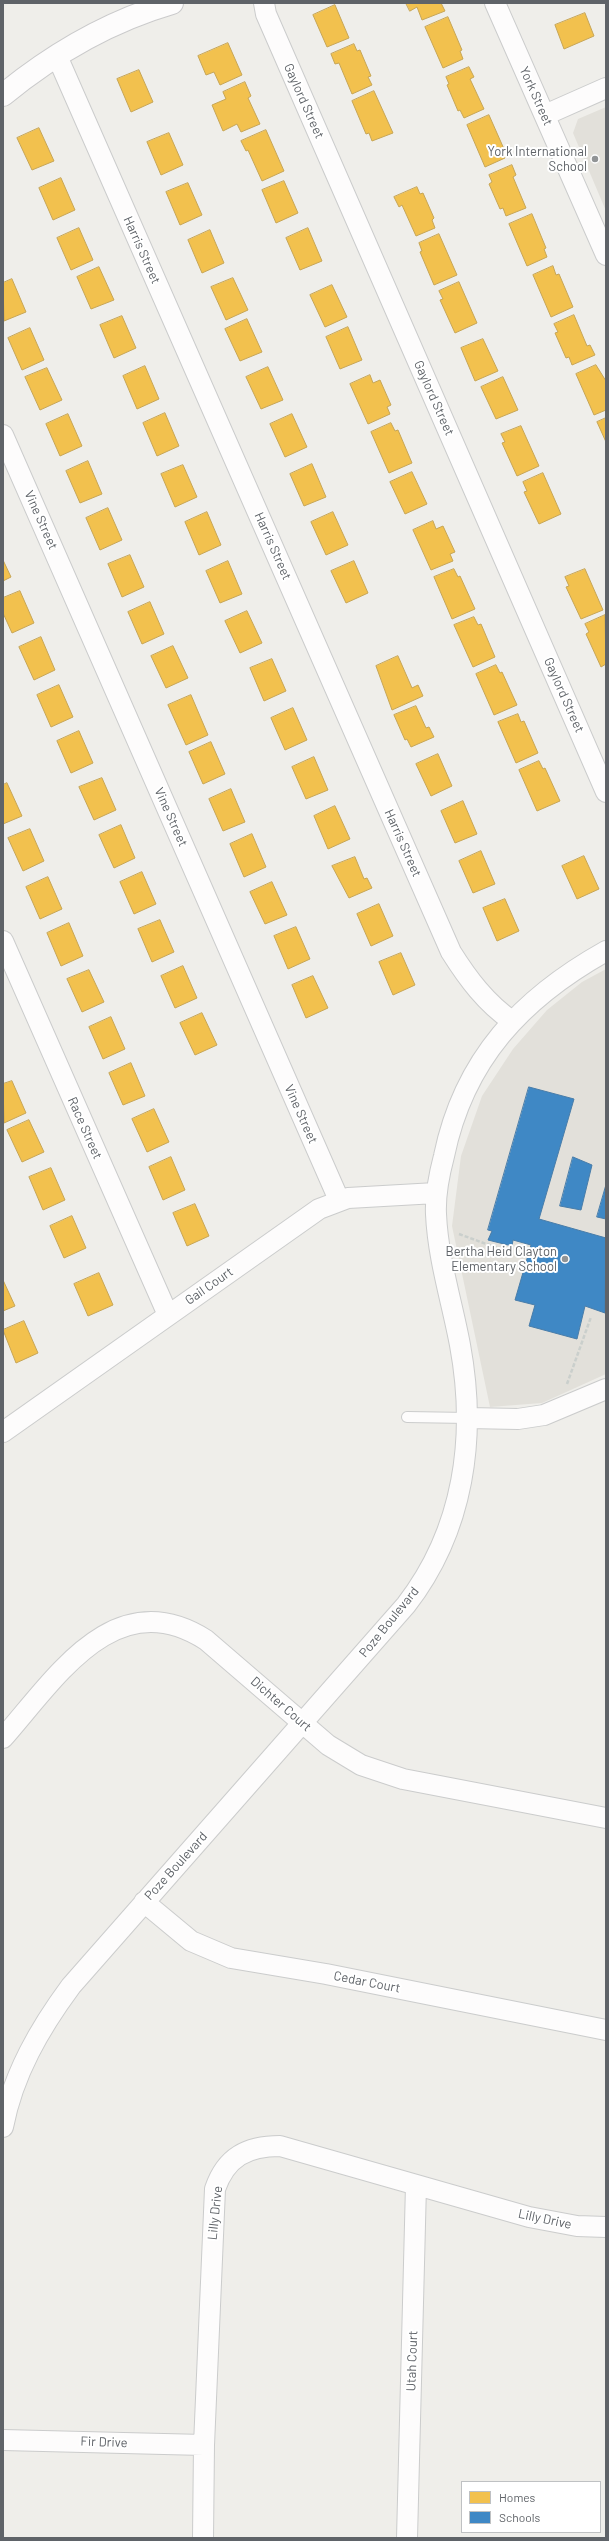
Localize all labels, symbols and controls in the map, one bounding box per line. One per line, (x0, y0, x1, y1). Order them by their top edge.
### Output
street label: Gaylord Street (281, 61, 327, 141)
street label: York Street (516, 64, 556, 128)
place label: York International School (488, 144, 587, 175)
marker: York International School (590, 154, 600, 164)
street label: Harris Street (120, 214, 164, 286)
street label: Gaylord Street (411, 358, 457, 438)
street label: Vine Street (21, 488, 61, 552)
street label: Harris Street (251, 510, 295, 582)
street label: Gaylord Street (541, 655, 587, 735)
street label: Vine Street (151, 785, 191, 849)
street label: Harris Street (381, 807, 425, 879)
street label: Vine Street (281, 1082, 321, 1146)
street label: Race Street (64, 1095, 106, 1161)
place label: Bertha Heid Clayton Elementary School (446, 1244, 557, 1275)
marker: Bertha Heid Clayton Elementary School (560, 1254, 570, 1264)
street label: Gail Court (182, 1264, 236, 1308)
street label: Poze Boulevard (356, 1584, 422, 1660)
street label: Dichter Court (247, 1673, 315, 1735)
street label: Poze Boulevard (141, 1829, 211, 1903)
street label: Cedar Court (332, 1968, 402, 1996)
street label: Lilly Drive (204, 2185, 226, 2241)
street label: Lilly Drive (517, 2206, 573, 2232)
street label: Utah Court (403, 2330, 421, 2392)
street label: Fir Drive (80, 2433, 128, 2451)
legend (461, 2481, 601, 2533)
text: Homes (499, 2490, 535, 2504)
text: Schools (499, 2510, 540, 2524)

